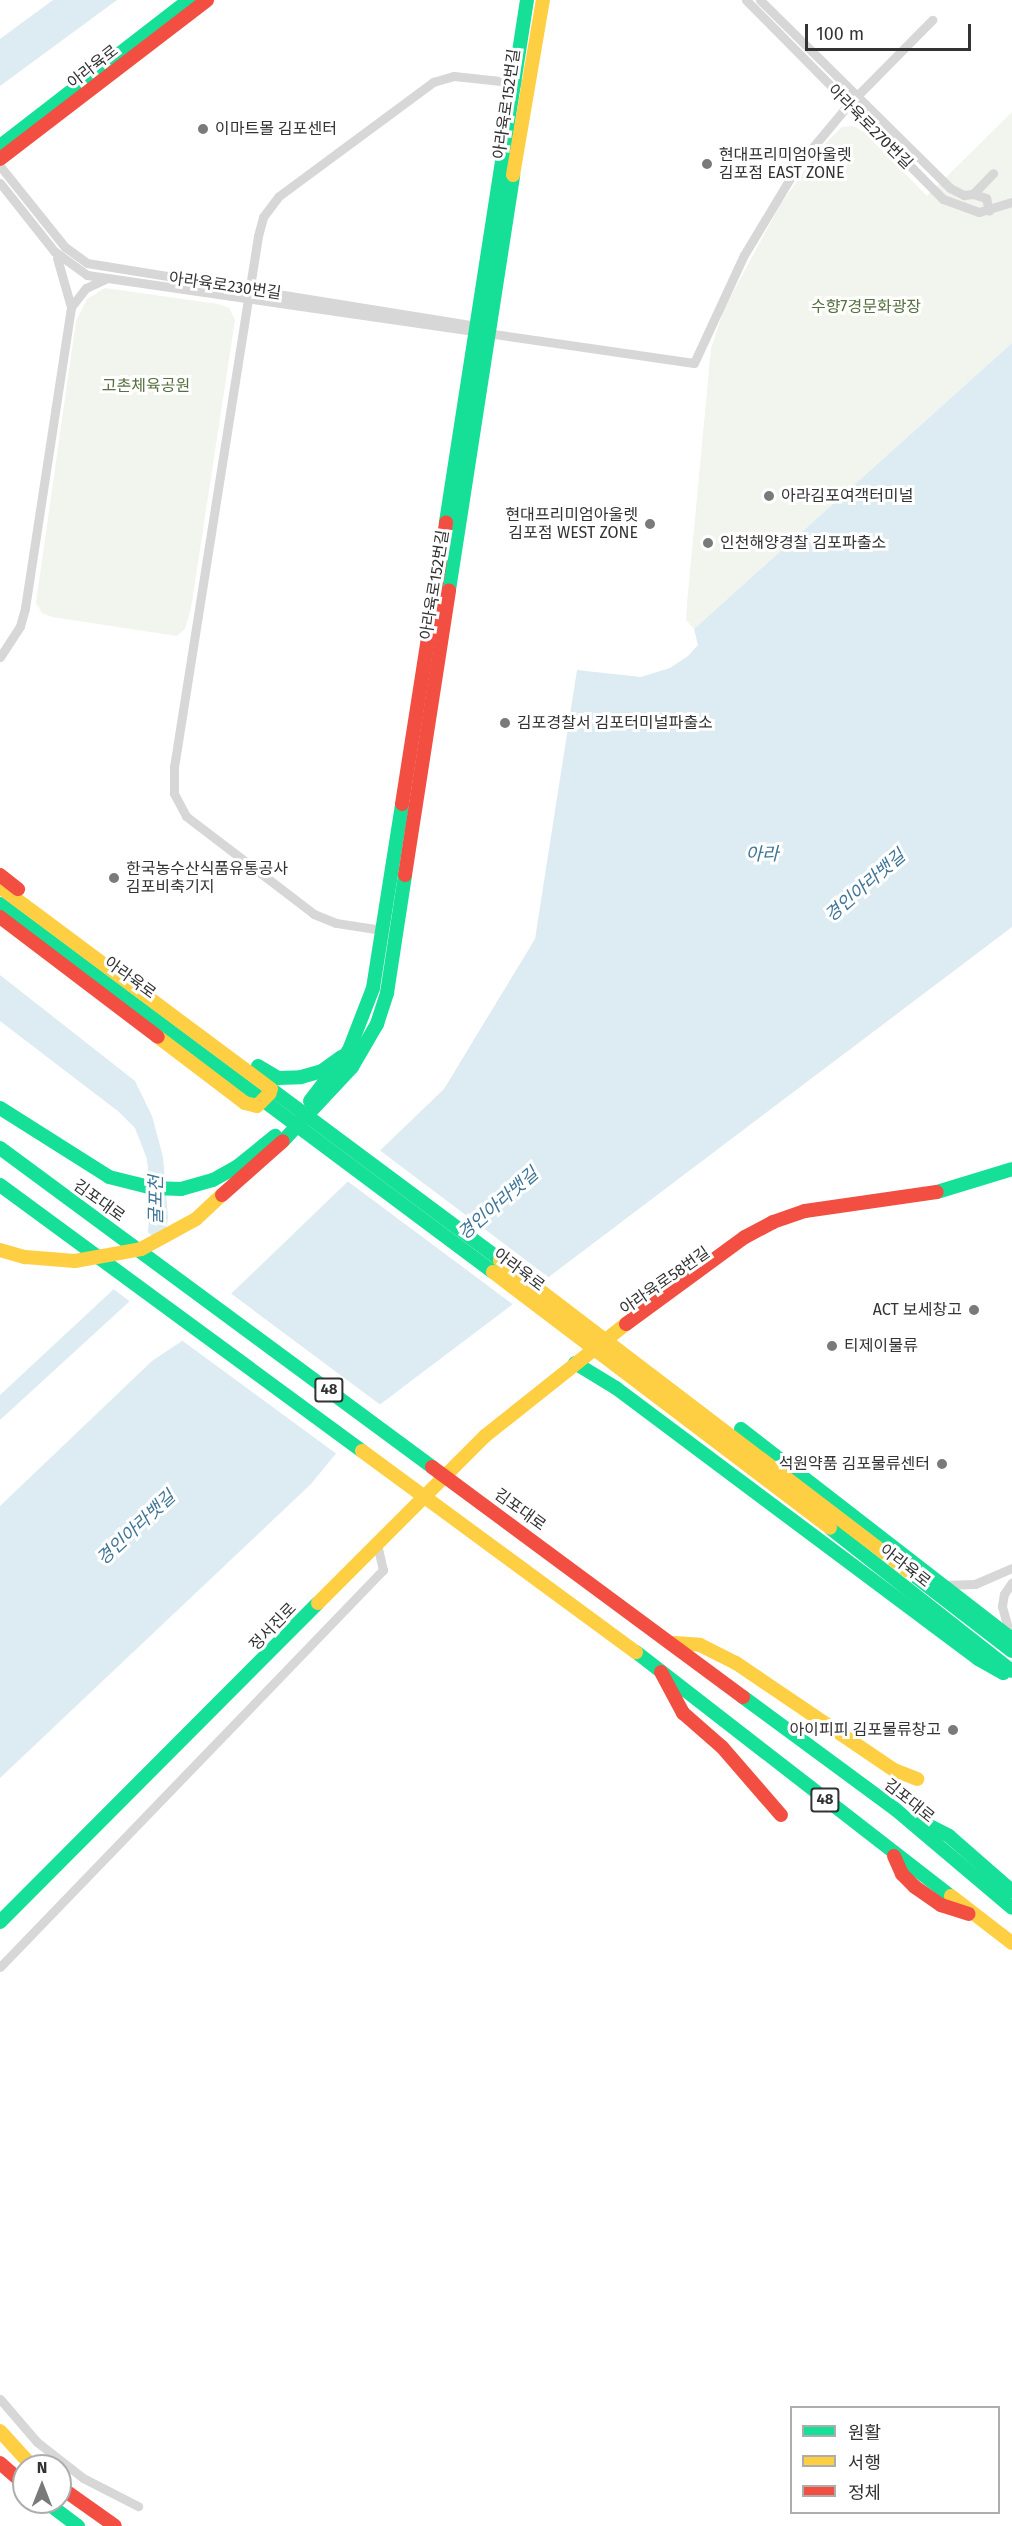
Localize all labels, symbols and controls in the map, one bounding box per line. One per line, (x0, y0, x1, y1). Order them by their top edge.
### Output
scale bar (808, 12, 974, 50)
text: 100 m (816, 23, 864, 45)
street label: 아라육로 (64, 41, 122, 93)
street label: 아라육로152번길 (490, 48, 524, 160)
street label: 아라육로270번길 (824, 81, 916, 173)
place label: 이마트몰 김포센터 (215, 119, 337, 139)
marker: 이마트몰 김포센터 (196, 122, 210, 136)
place label: 현대프리미엄아울렛 김포점 EAST ZONE (719, 145, 851, 183)
marker: 현대프리미엄아울렛 김포점 EAST ZONE (700, 157, 714, 171)
street label: 아라육로230번길 (168, 269, 282, 303)
park label: 수향7경문화광장 (811, 297, 921, 317)
park label: 고촌체육공원 (102, 376, 190, 396)
place label: 아라김포여객터미널 (781, 486, 913, 506)
marker: 아라김포여객터미널 (762, 489, 776, 503)
place label: 현대프리미엄아울렛 김포점 WEST ZONE (506, 505, 638, 543)
marker: 현대프리미엄아울렛 김포점 WEST ZONE (643, 517, 657, 531)
street label: 아라육로152번길 (417, 529, 453, 641)
place label: 인천해양경찰 김포파출소 (720, 533, 886, 553)
marker: 인천해양경찰 김포파출소 (701, 536, 715, 550)
place label: 김포경찰서 김포터미널파출소 (517, 713, 713, 733)
marker: 김포경찰서 김포터미널파출소 (498, 716, 512, 730)
water label: 아라 (745, 843, 779, 865)
water label: 경인아라뱃길 (820, 845, 910, 927)
place label: 한국농수산식품유통공사 김포비축기지 (126, 859, 288, 897)
marker: 한국농수산식품유통공사 김포비축기지 (107, 871, 121, 885)
street label: 아라육로 (101, 953, 159, 1003)
water label: 경인아라뱃길 (453, 1163, 543, 1245)
water label: 굴포천 (145, 1175, 167, 1225)
street label: 김포대로 (70, 1176, 128, 1226)
street label: 아라육로58번길 (616, 1243, 714, 1319)
street label: 아라육로 (490, 1245, 548, 1295)
place label: ACT 보세창고 (873, 1300, 962, 1320)
marker: ACT 보세창고 (967, 1303, 981, 1317)
place label: 티제이물류 (844, 1336, 918, 1356)
marker: 티제이물류 (825, 1339, 839, 1353)
road number: 48 (314, 1378, 344, 1402)
place label: 석원약품 김포물류센터 (779, 1454, 930, 1474)
marker: 석원약품 김포물류센터 (935, 1457, 949, 1471)
street label: 김포대로 (491, 1485, 549, 1535)
water label: 경인아라뱃길 (92, 1486, 180, 1570)
street label: 아라육로 (876, 1540, 934, 1592)
street label: 정서진로 (246, 1599, 300, 1655)
place label: 아이피피 김포물류창고 (790, 1720, 941, 1740)
marker: 아이피피 김포물류창고 (946, 1723, 960, 1737)
street label: 김포대로 (880, 1775, 938, 1827)
road number: 48 (810, 1788, 840, 1812)
legend (790, 2406, 1000, 2514)
text: 원활 (848, 2422, 881, 2444)
text: 서행 (848, 2452, 881, 2474)
north arrow (12, 2454, 72, 2514)
text: N (37, 2458, 47, 2477)
text: 정체 (848, 2482, 881, 2504)

